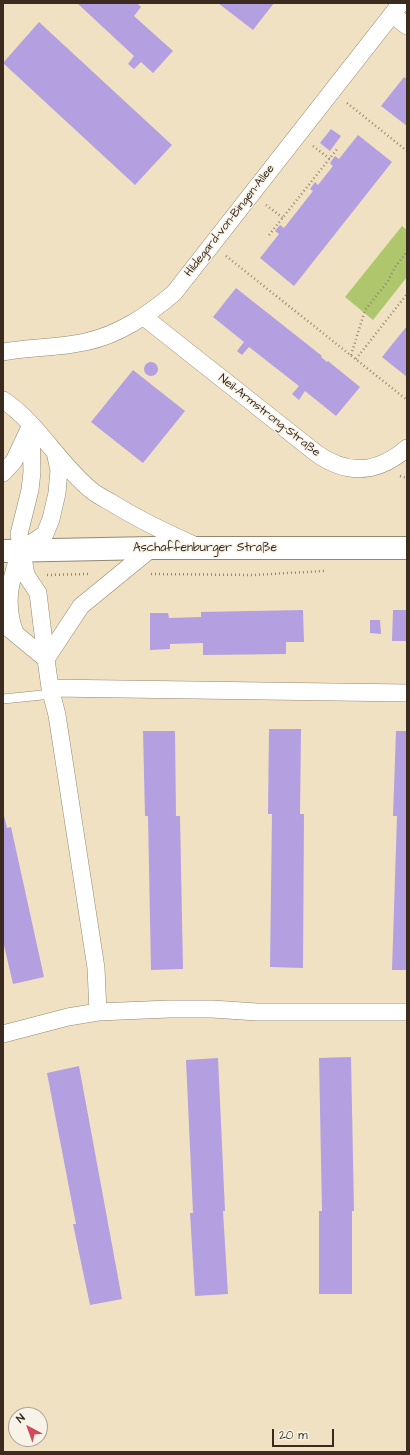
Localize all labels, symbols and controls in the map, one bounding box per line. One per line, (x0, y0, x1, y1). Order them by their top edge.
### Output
street label: Hildegard-von-Bingen-Allee (182, 162, 278, 280)
street label: Neil-Armstrong-Straße (215, 372, 323, 460)
street label: Aschaffenburger Straße (133, 541, 277, 555)
north arrow (8, 1407, 48, 1447)
text: N (13, 1410, 28, 1426)
scale bar (274, 1421, 336, 1447)
text: 20 m (279, 1427, 308, 1444)

